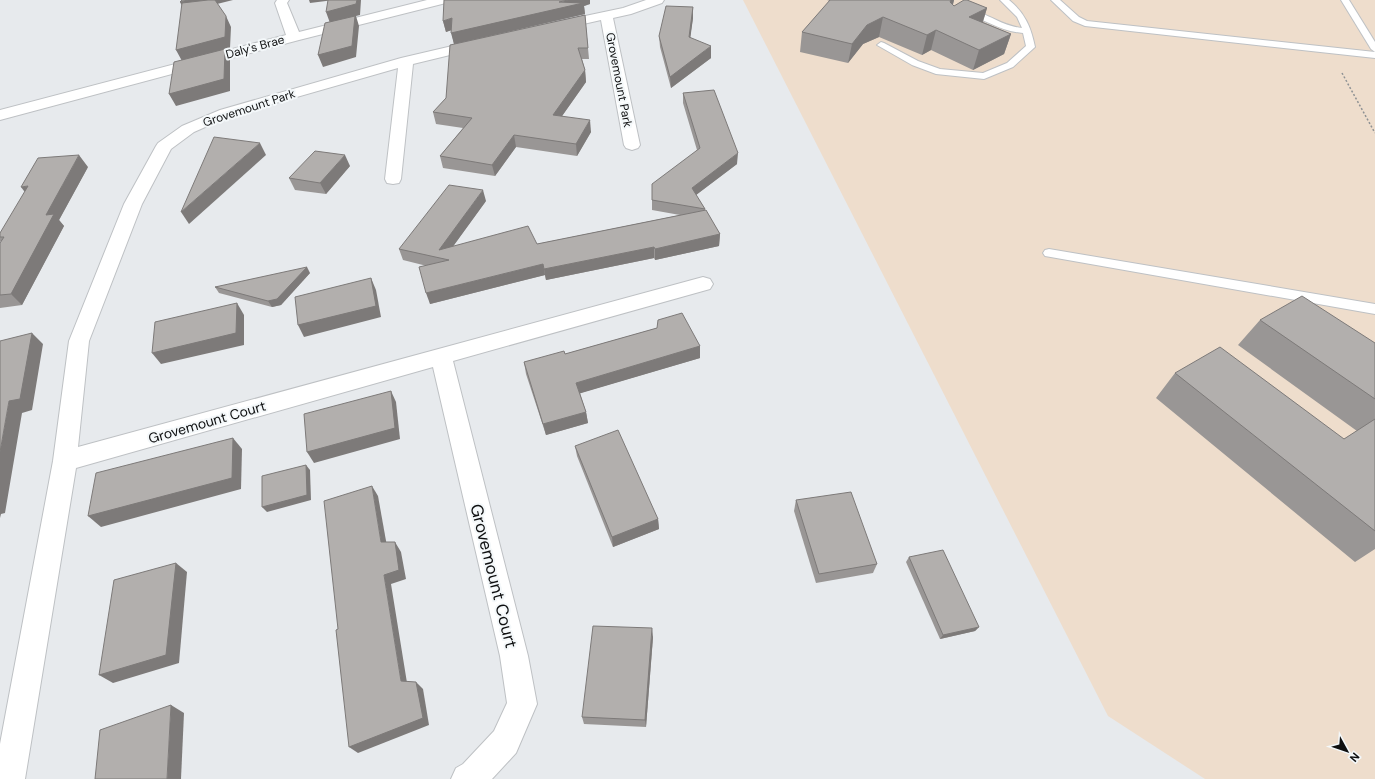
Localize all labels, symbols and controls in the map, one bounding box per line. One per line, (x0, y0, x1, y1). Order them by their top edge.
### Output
street label: Daly's Brae (224, 31, 286, 63)
street label: Grovemount Park (602, 31, 636, 129)
street label: Grovemount Park (201, 86, 297, 130)
street label: Grovemount Court (146, 397, 268, 447)
street label: Grovemount Court (465, 502, 523, 650)
north arrow (1327, 731, 1367, 771)
text: N (1347, 750, 1363, 765)

